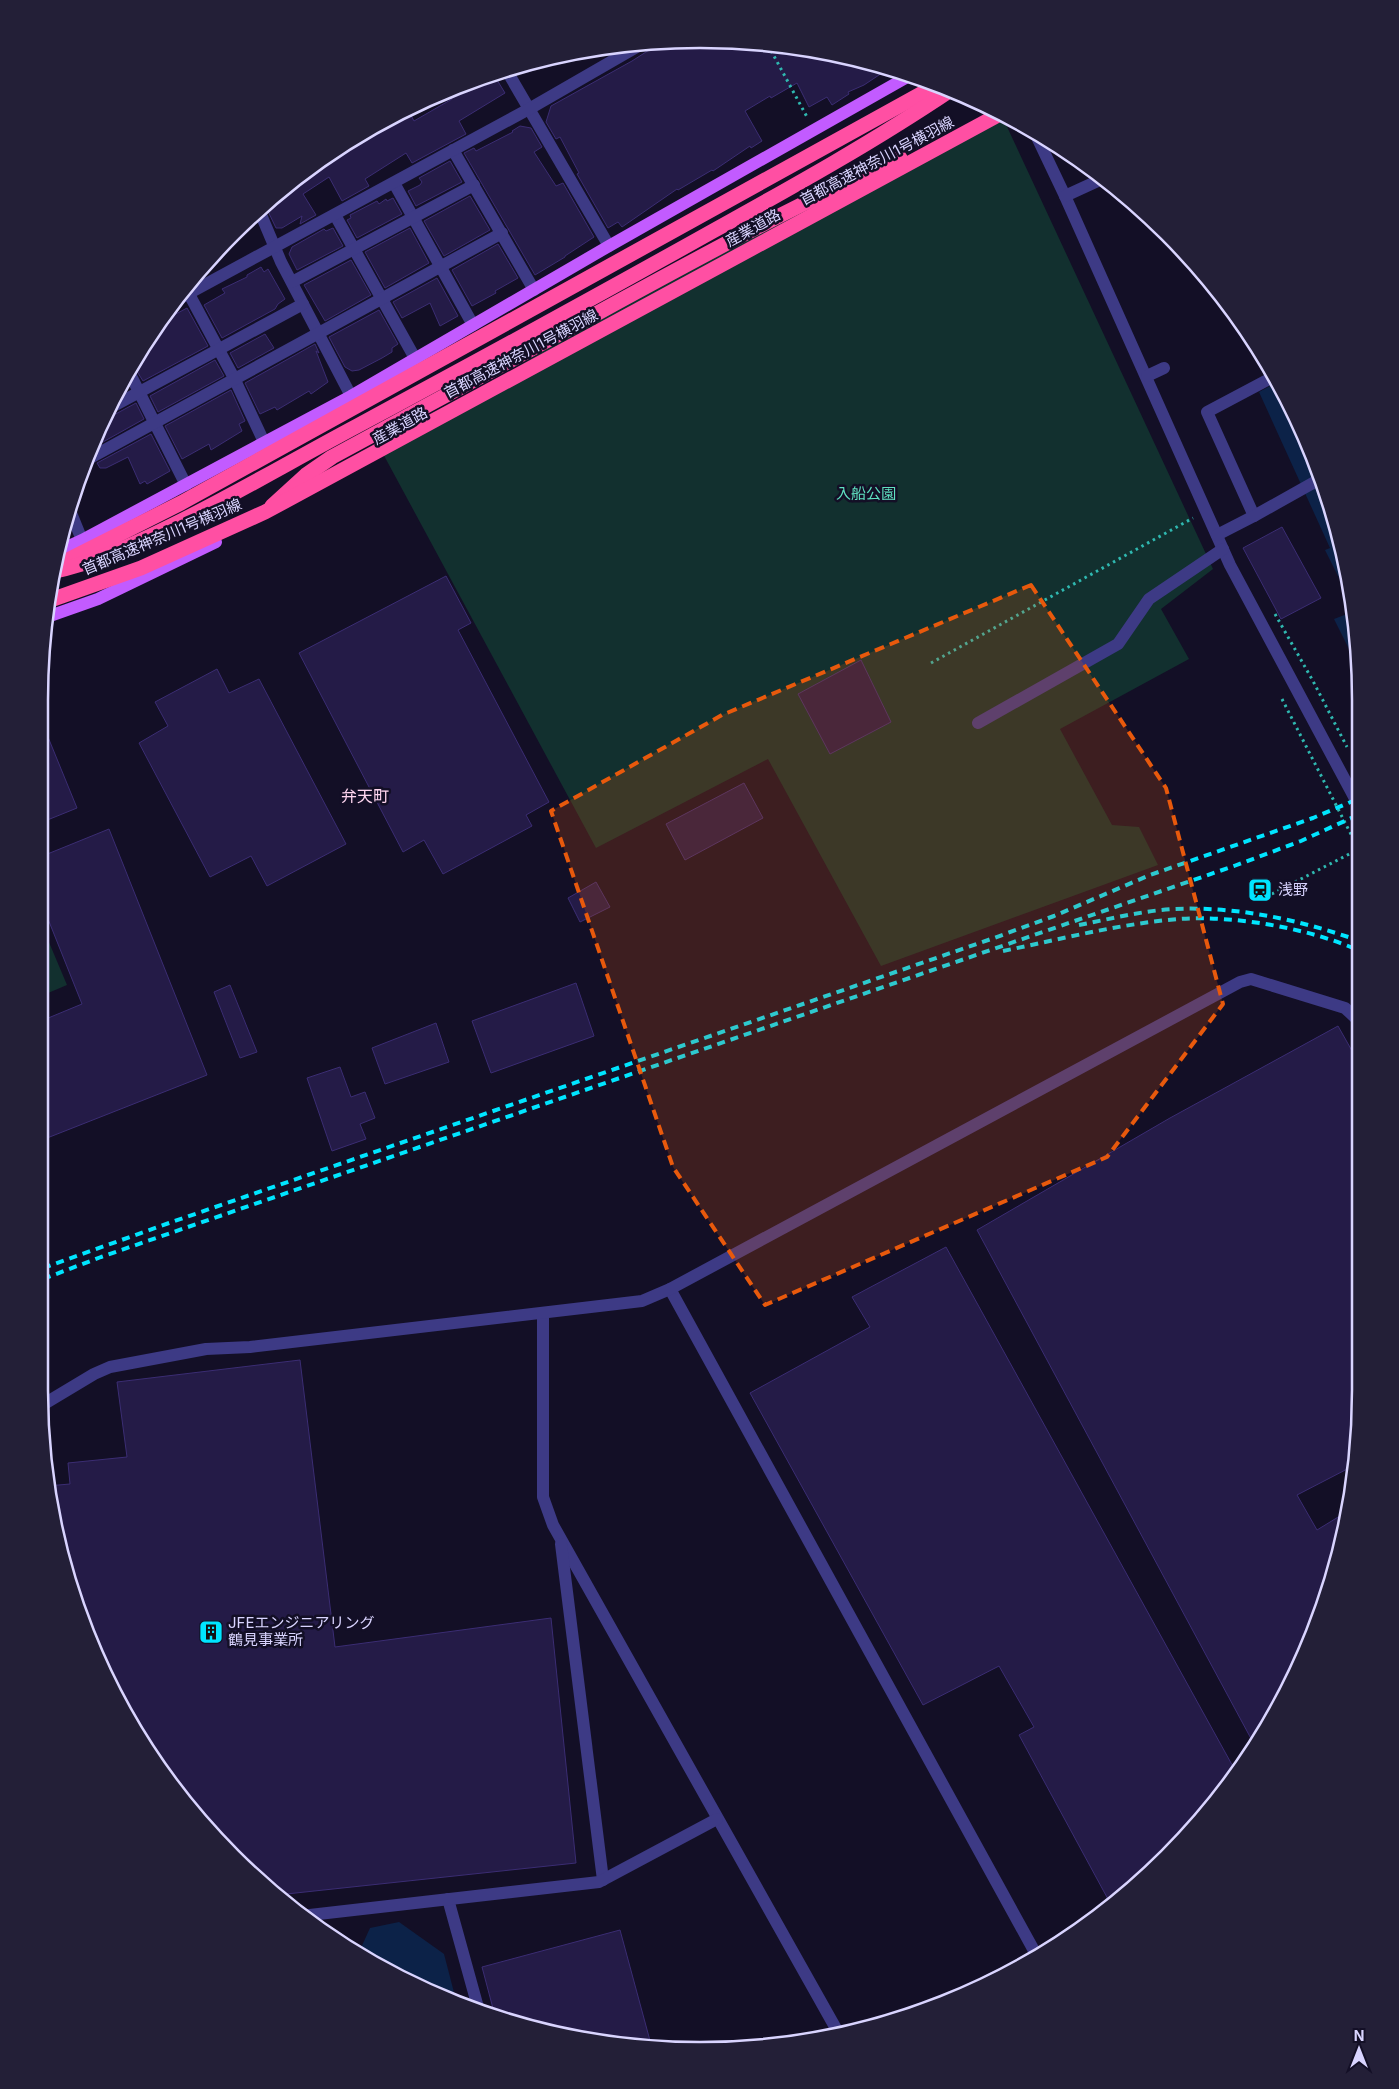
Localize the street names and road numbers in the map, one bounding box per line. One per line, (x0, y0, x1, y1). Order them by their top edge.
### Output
street label: 首都高速神奈川1号横羽線 (797, 112, 957, 209)
street label: 産業道路 (722, 205, 784, 250)
street label: 首都高速神奈川1号横羽線 (441, 305, 601, 402)
street label: 産業道路 (369, 403, 431, 448)
street label: 首都高速神奈川1号横羽線 (79, 494, 244, 579)

